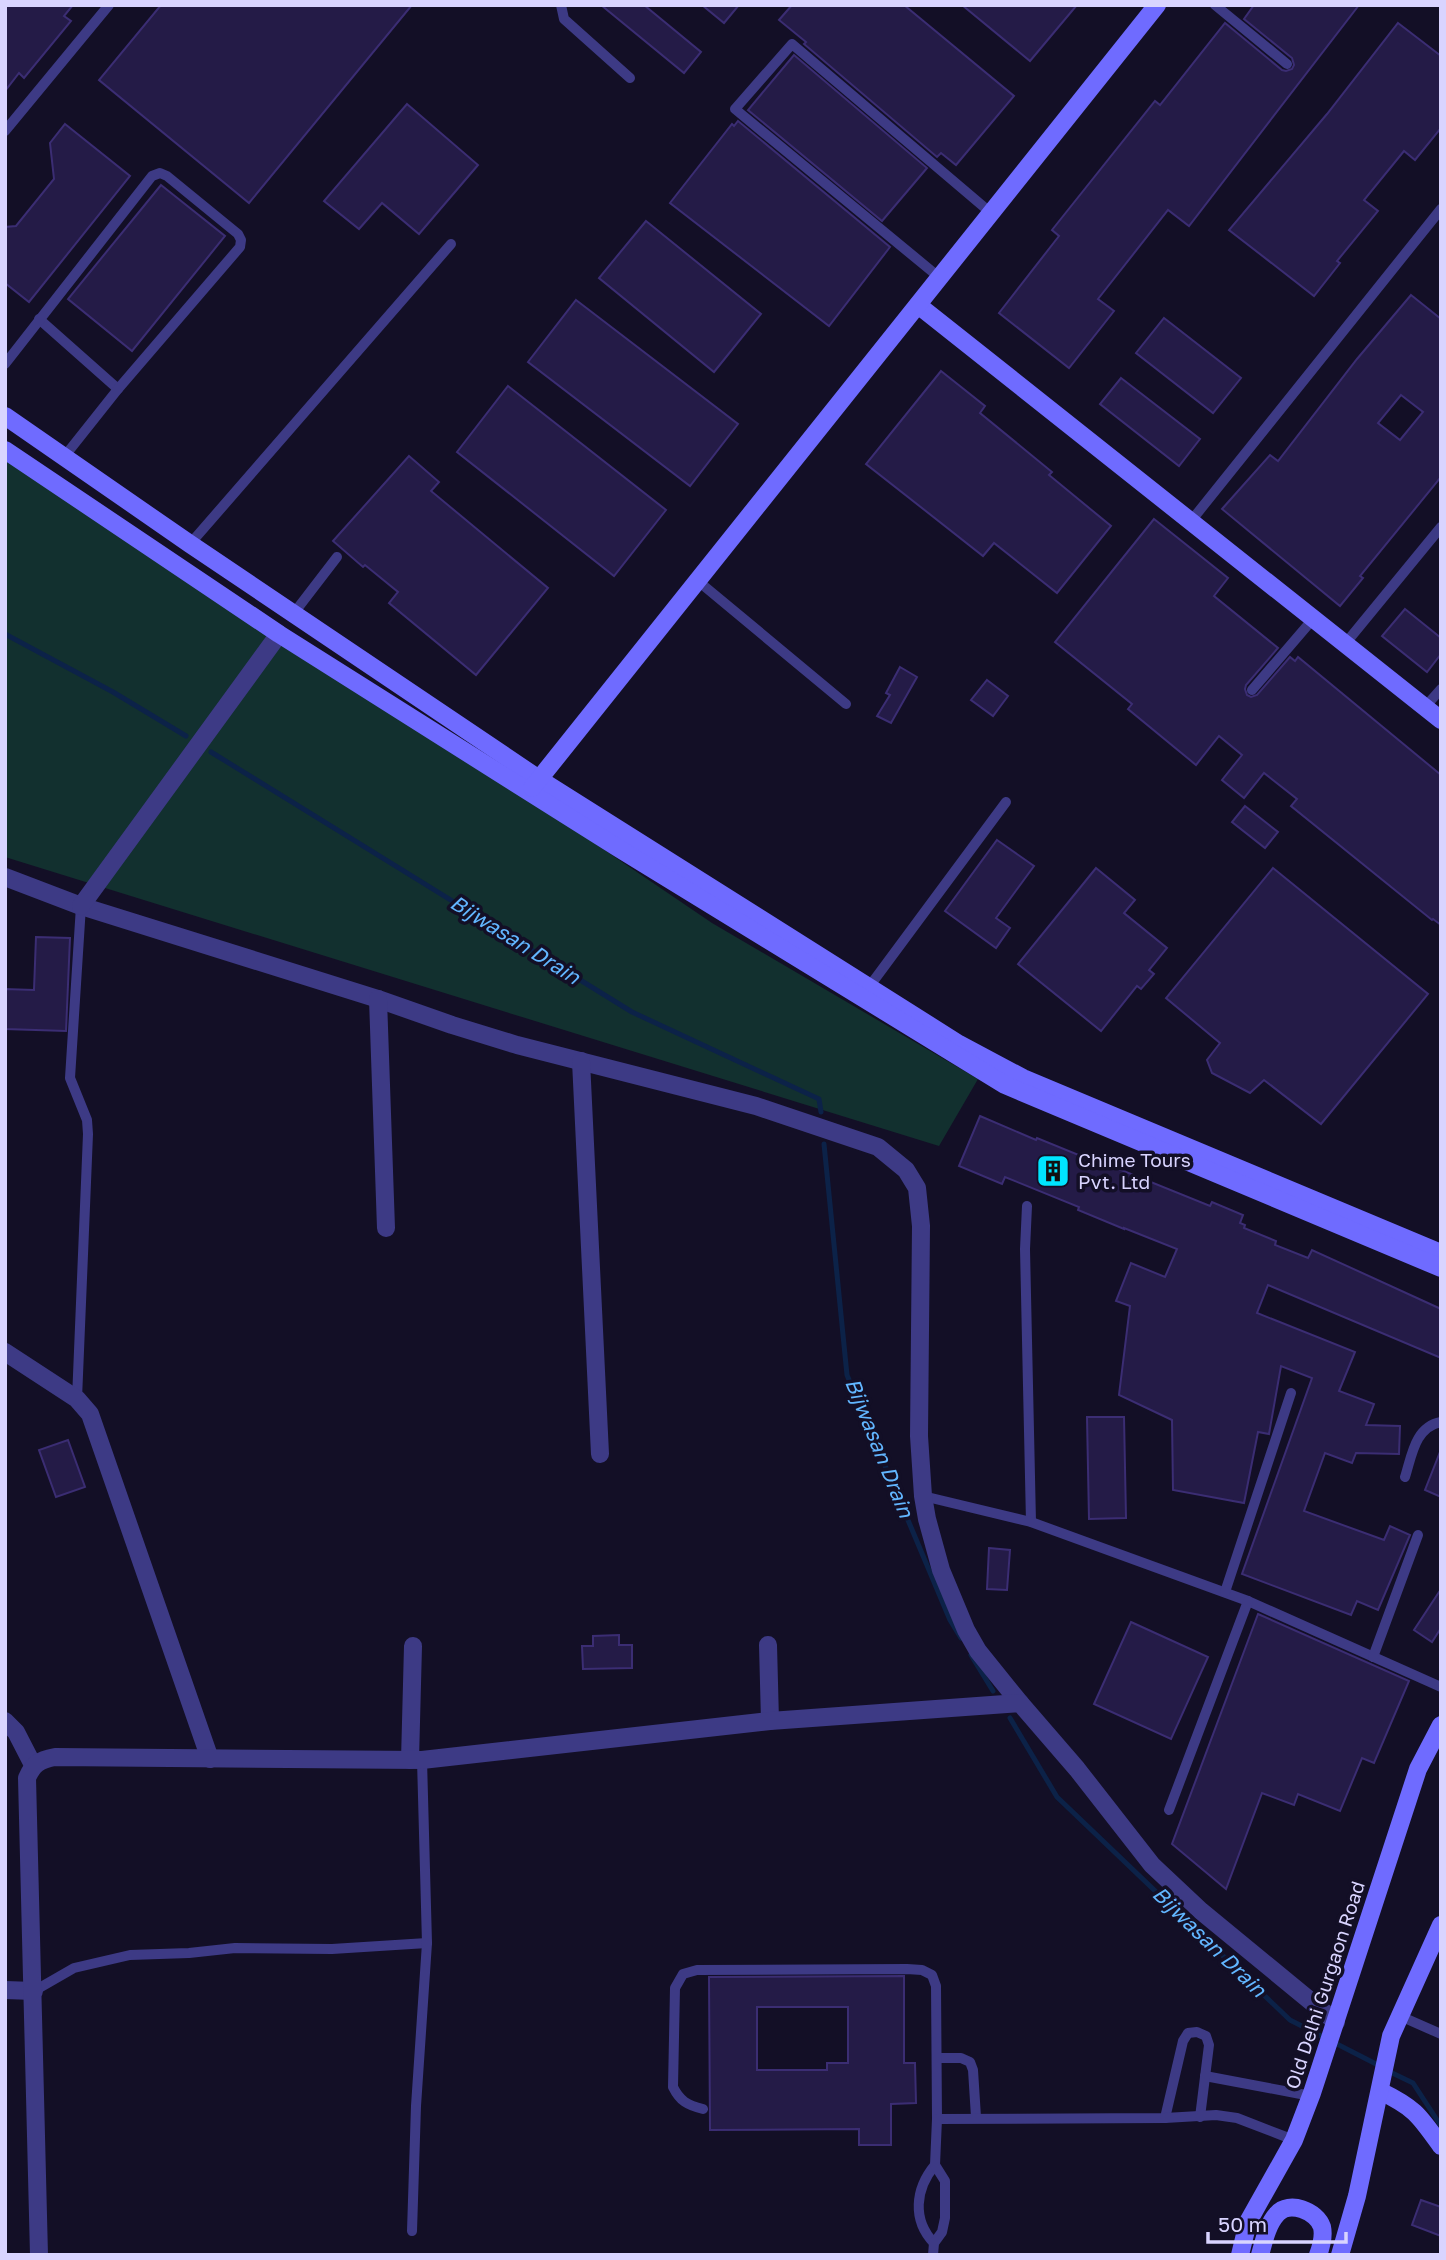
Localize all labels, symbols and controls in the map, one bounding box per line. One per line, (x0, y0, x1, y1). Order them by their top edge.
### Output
water label: Bijwasan Drain (446, 889, 586, 990)
place label: Chime Tours Pvt. Ltd (1078, 1148, 1191, 1193)
building icon: Chime Tours Pvt. Ltd (1034, 1152, 1072, 1190)
water label: Bijwasan Drain (840, 1374, 920, 1522)
street label: Old Delhi Gurgaon Road (1280, 1878, 1369, 2092)
water label: Bijwasan Drain (1147, 1881, 1273, 2003)
scale bar (1208, 2200, 1346, 2244)
text: 50 m (1218, 2211, 1267, 2237)

